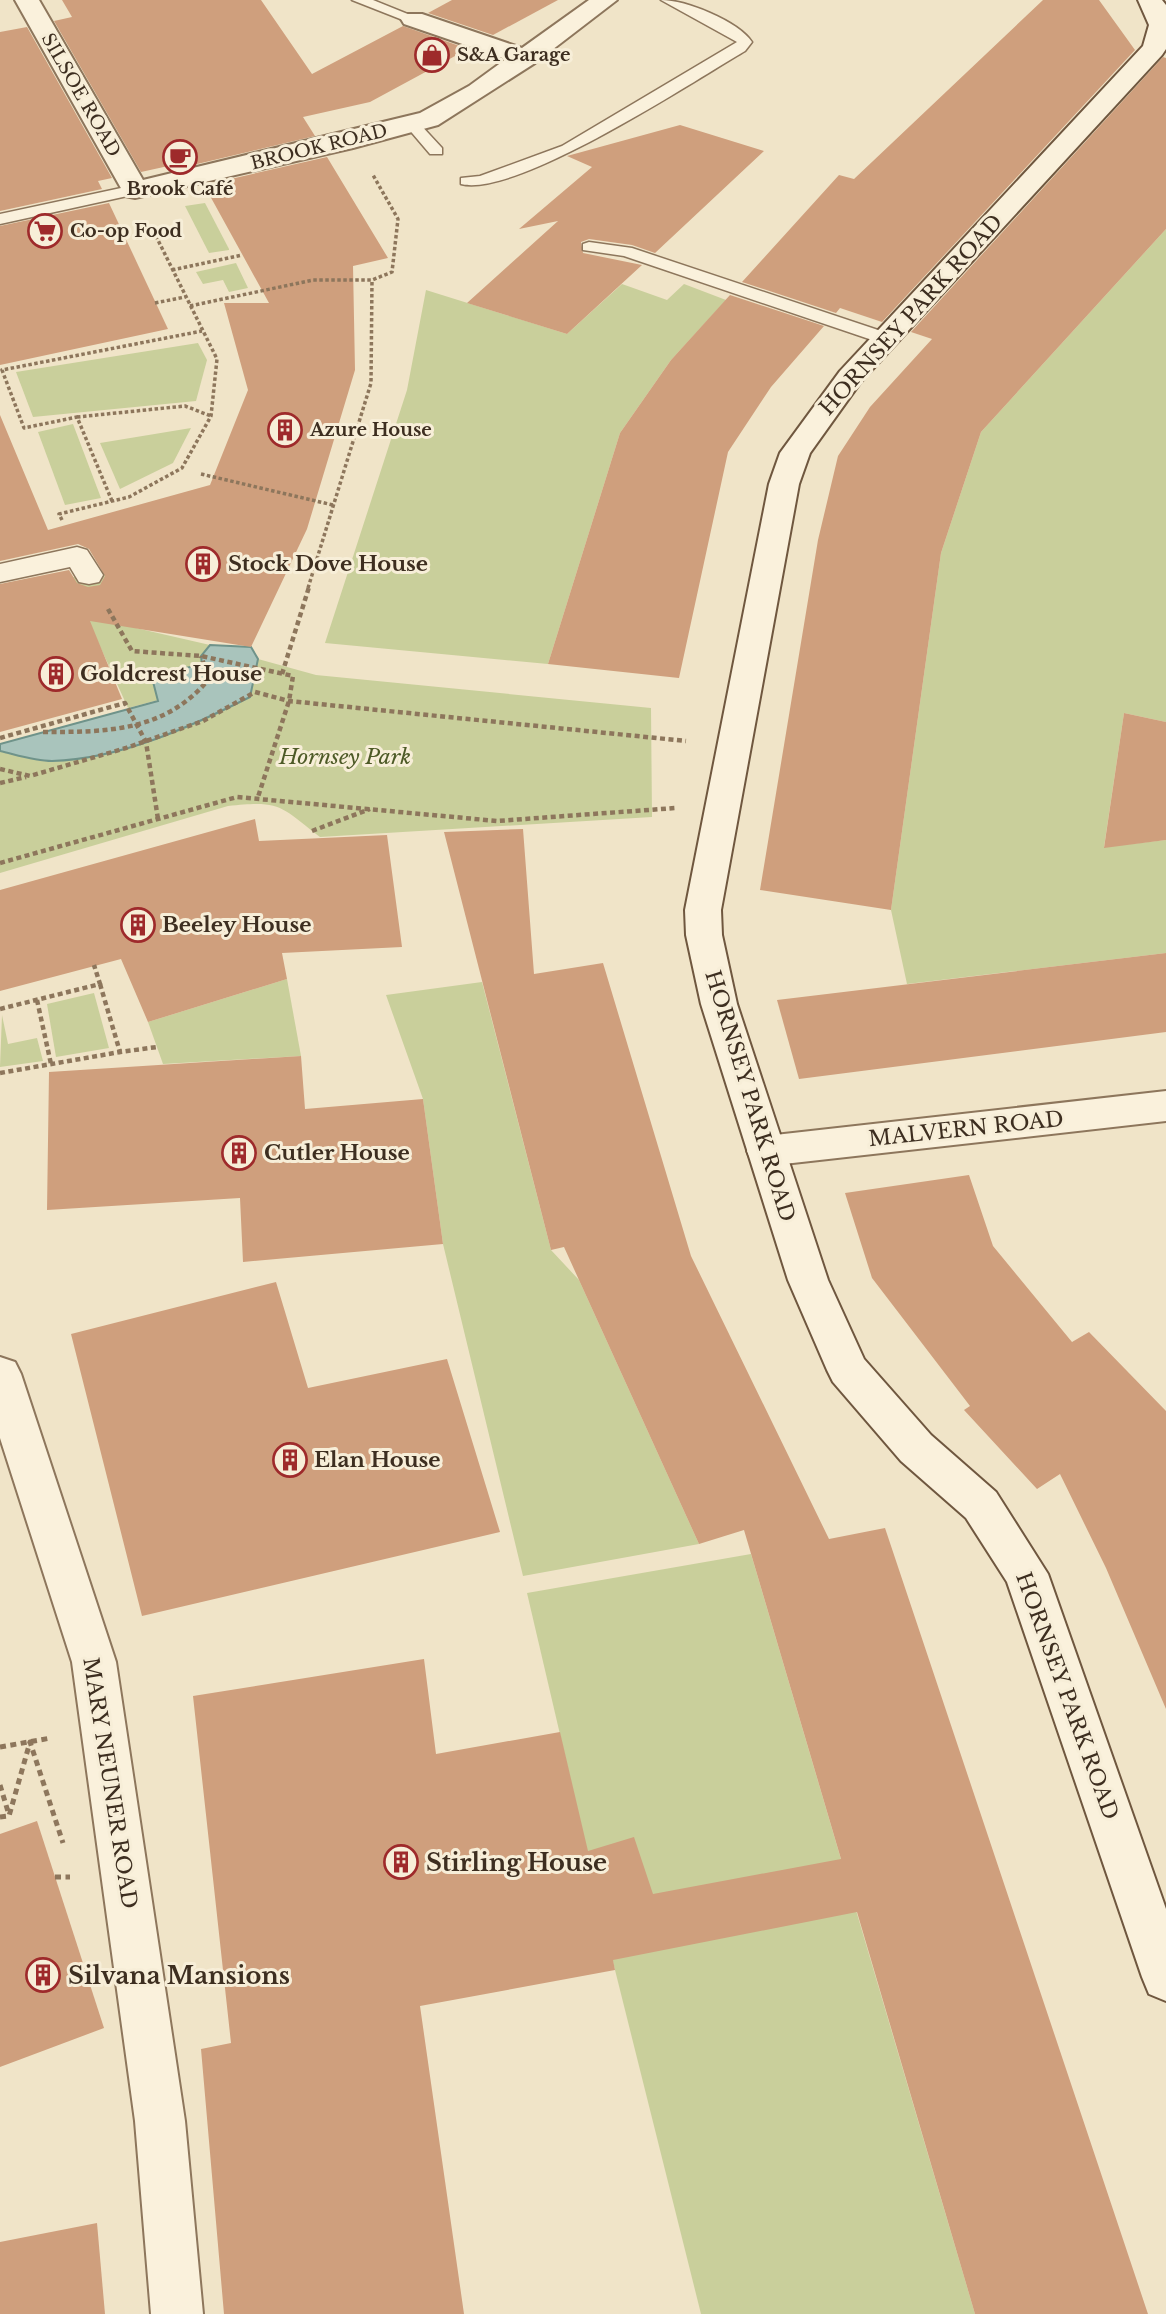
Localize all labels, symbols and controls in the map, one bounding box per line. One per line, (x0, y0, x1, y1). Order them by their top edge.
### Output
street label: SILSOE ROAD (37, 29, 125, 161)
shop icon: S&A Garage (413, 36, 451, 74)
place label: S&A Garage (457, 44, 570, 66)
street label: BROOK ROAD (248, 119, 390, 175)
cafe icon: Brook Café (161, 138, 199, 176)
place label: Brook Café (127, 178, 233, 200)
street label: HORNSEY PARK ROAD (814, 209, 1008, 421)
supermarket icon: Co-op Food (26, 212, 64, 250)
place label: Co-op Food (70, 220, 183, 242)
building icon: Azure House (266, 411, 304, 449)
place label: Azure House (309, 419, 432, 441)
building icon: Stock Dove House (184, 545, 222, 583)
place label: Stock Dove House (228, 551, 428, 577)
building icon: Goldcrest House (37, 655, 75, 693)
place label: Goldcrest House (80, 661, 262, 687)
park label: Hornsey Park (278, 744, 411, 770)
building icon: Beeley House (119, 906, 157, 944)
place label: Beeley House (162, 912, 311, 938)
street label: HORNSEY PARK ROAD (699, 967, 801, 1225)
street label: MALVERN ROAD (867, 1106, 1065, 1152)
building icon: Cutler House (220, 1134, 258, 1172)
place label: Cutler House (264, 1140, 410, 1166)
building icon: Elan House (271, 1441, 309, 1479)
place label: Elan House (314, 1447, 441, 1473)
street label: HORNSEY PARK ROAD (1010, 1569, 1124, 1823)
street label: MARY NEUNER ROAD (77, 1656, 143, 1910)
building icon: Stirling House (382, 1843, 420, 1881)
place label: Stirling House (426, 1848, 607, 1877)
building icon: Silvana Mansions (24, 1956, 62, 1994)
place label: Silvana Mansions (68, 1961, 290, 1990)

